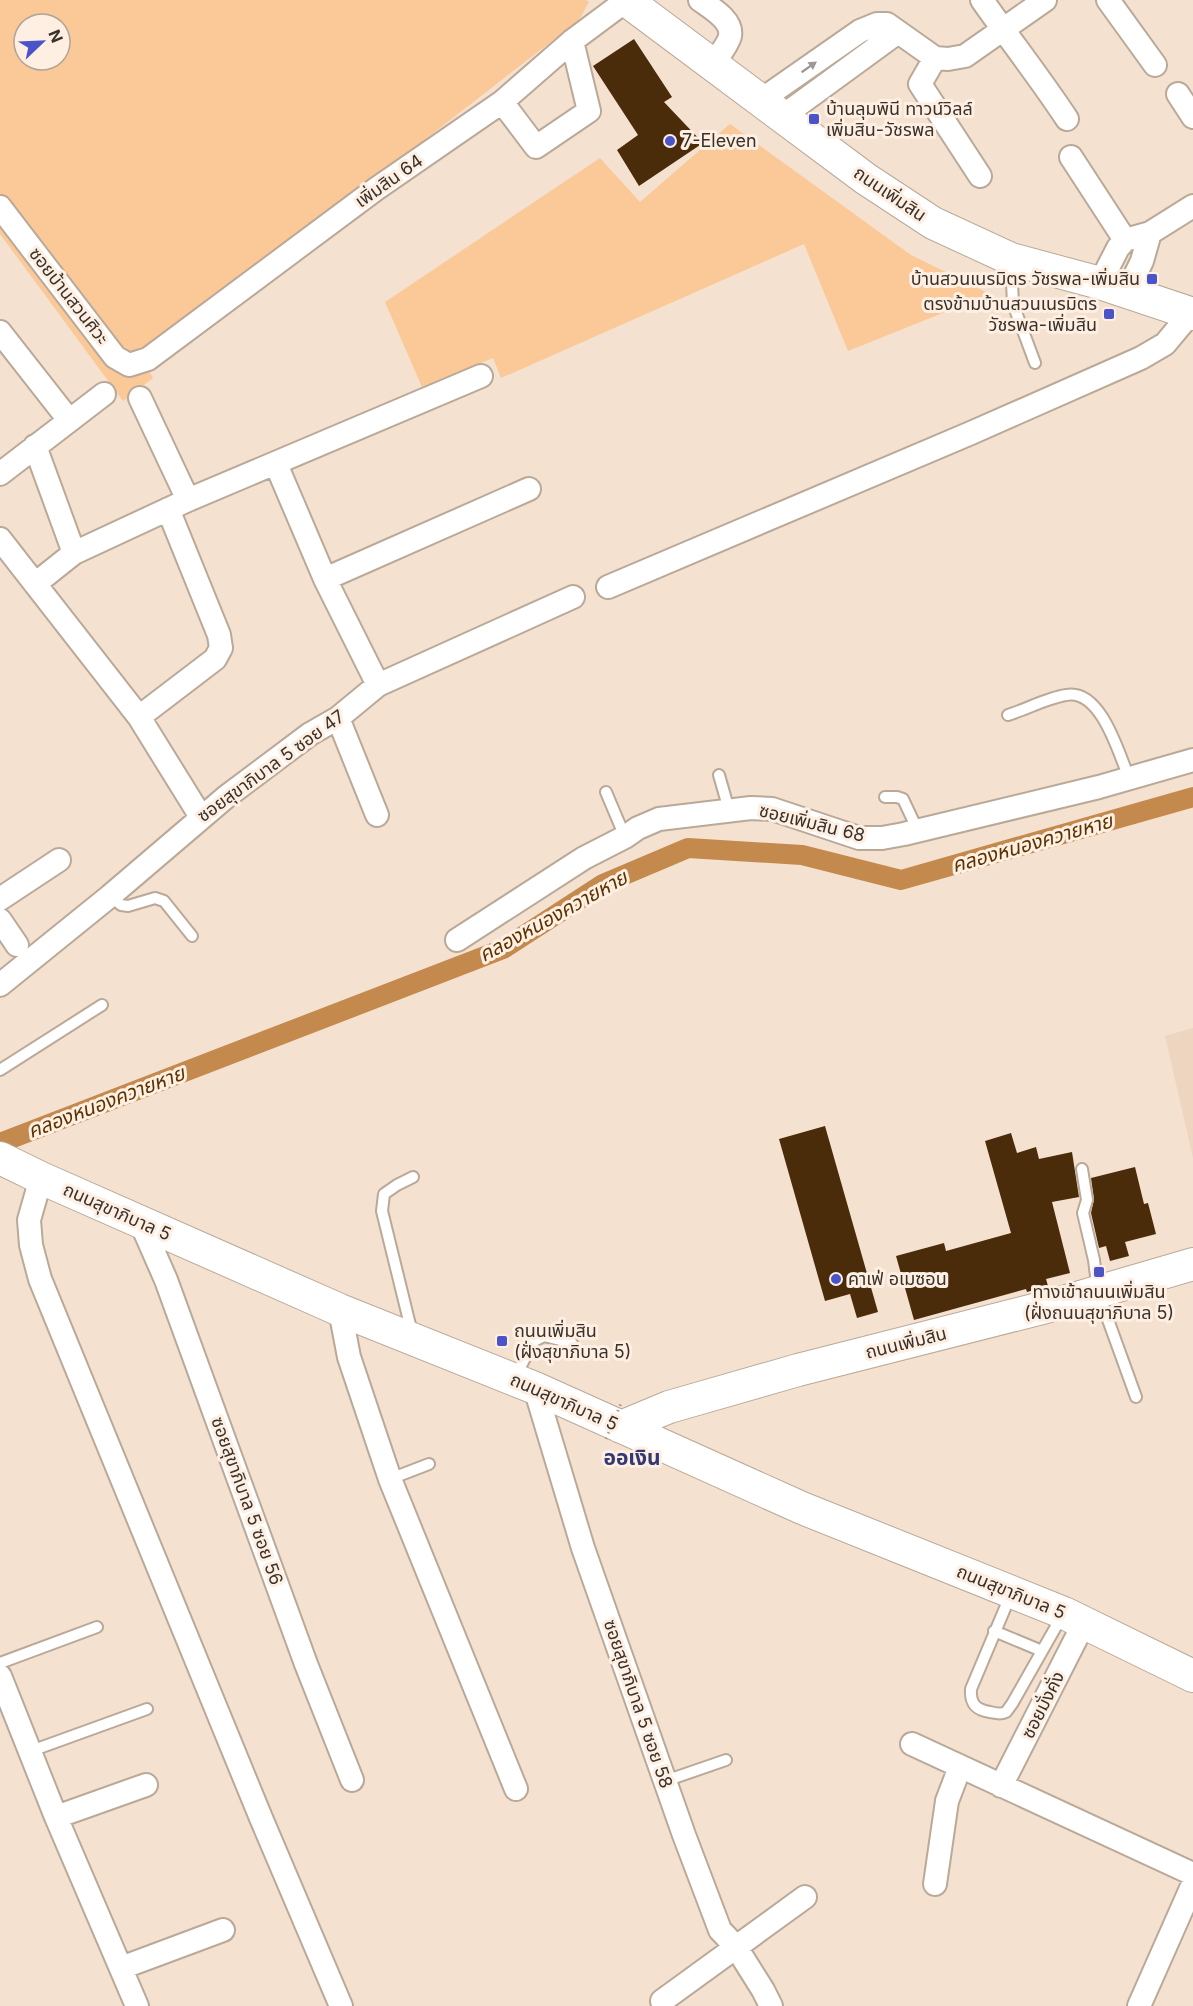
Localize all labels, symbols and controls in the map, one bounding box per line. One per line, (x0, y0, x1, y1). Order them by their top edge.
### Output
north arrow (12, 12, 72, 72)
text: N (44, 27, 67, 46)
one-way arrow (800, 61, 816, 73)
place label: บ้านลุมพินี ทาวน์วิลล์ เพิ่มสิน-วัชรพล (826, 98, 973, 140)
marker: บ้านลุมพินี ทาวน์วิลล์ เพิ่มสิน-วัชรพล (807, 112, 821, 126)
place label: 7-Eleven (682, 130, 757, 151)
marker: 7-Eleven (663, 134, 677, 148)
street label: เพิ่มสิน 64 (350, 149, 427, 211)
street label: ถนนเพิ่มสิน (850, 161, 931, 225)
street label: ซอยบ้านสวนศิวะ (25, 243, 114, 348)
place label: บ้านสวนเนรมิตร วัชรพล-เพิ่มสิน (911, 267, 1140, 289)
marker: บ้านสวนเนรมิตร วัชรพล-เพิ่มสิน (1145, 272, 1159, 286)
place label: ตรงข้ามบ้านสวนเนรมิตร วัชรพล-เพิ่มสิน (923, 293, 1097, 335)
marker: ตรงข้ามบ้านสวนเนรมิตร วัชรพล-เพิ่มสิน (1102, 307, 1116, 321)
street label: ซอยสุขาภิบาล 5 ซอย 47 (193, 705, 349, 827)
street label: ซอยเพิ่มสิน 68 (757, 798, 867, 846)
water label: คลองหนองควายหาย (949, 808, 1117, 877)
water label: คลองหนองควายหาย (475, 864, 633, 967)
water label: คลองหนองควายหาย (24, 1060, 190, 1143)
street label: ถนนสุขาภิบาล 5 (60, 1178, 174, 1246)
marker: ทางเข้าถนนเพิ่มสิน (ฝั่งถนนสุขาภิบาล 5) (1092, 1265, 1106, 1279)
place label: คาเฟ่ อเมซอน (848, 1268, 947, 1289)
marker: คาเฟ่ อเมซอน (829, 1272, 843, 1286)
place label: ทางเข้าถนนเพิ่มสิน (ฝั่งถนนสุขาภิบาล 5) (1024, 1280, 1174, 1324)
place label: ถนนเพิ่มสิน (ฝั่งสุขาภิบาล 5) (514, 1319, 631, 1363)
street label: ถนนเพิ่มสิน (863, 1321, 949, 1363)
marker: ถนนเพิ่มสิน (ฝั่งสุขาภิบาล 5) (495, 1334, 509, 1348)
street label: ถนนสุขาภิบาล 5 (507, 1368, 621, 1436)
street label: ซอยสุขาภิบาล 5 ซอย 56 (206, 1414, 288, 1588)
district label: ออเงิน (603, 1445, 661, 1470)
street label: ถนนสุขาภิบาล 5 (953, 1560, 1069, 1624)
street label: ซอยสุขาภิบาล 5 ซอย 58 (599, 1617, 677, 1791)
street label: ซอยมั่งคั่ง (1016, 1667, 1068, 1742)

